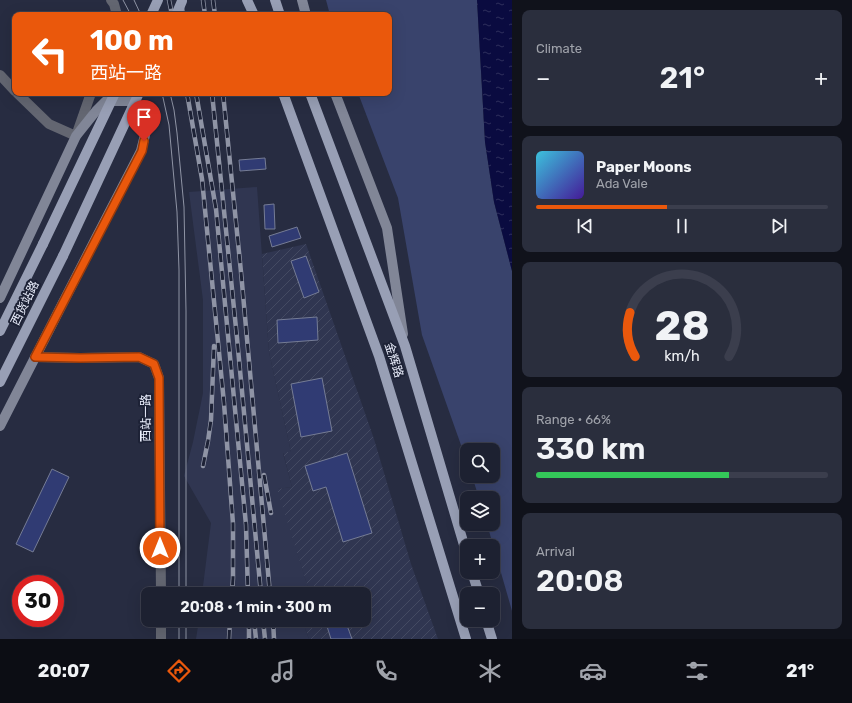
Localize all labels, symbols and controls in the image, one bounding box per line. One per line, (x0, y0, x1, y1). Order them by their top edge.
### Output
text: 100 m (90, 24, 174, 57)
icon: left (24, 28, 76, 80)
text: Climate (536, 41, 582, 56)
text: 21° (660, 60, 705, 96)
text: 西站一路 (90, 62, 162, 84)
text: − (536, 65, 550, 92)
text: + (814, 65, 828, 92)
pin (127, 100, 161, 141)
icon: arrive (133, 106, 155, 128)
text: Paper Moons (596, 158, 692, 176)
text: Ada Vale (596, 176, 648, 191)
icon: previous (574, 215, 596, 237)
icon: pause (671, 215, 693, 237)
icon: next (768, 215, 790, 237)
street label: 西货站路 (8, 278, 42, 328)
text: 28 (654, 301, 710, 350)
street label: 金辉路 (382, 341, 406, 379)
text: km/h (664, 348, 700, 365)
street label: 西站一路 (139, 394, 153, 442)
text: Range · 66% (536, 412, 611, 427)
text: 330 km (536, 431, 646, 467)
map controls (460, 443, 500, 627)
button: search (460, 443, 500, 483)
button: layers (460, 491, 500, 531)
position arrow (139, 527, 181, 569)
button: + (460, 539, 500, 579)
text: Arrival (536, 544, 575, 559)
text: 20:08 (536, 563, 624, 599)
speed limit sign: 30 (12, 575, 64, 627)
button: − (460, 587, 500, 627)
text: 20:08 · 1 min · 300 m (180, 598, 332, 616)
icon: directions (165, 657, 193, 685)
icon: music (269, 657, 297, 685)
icon: phone (372, 657, 400, 685)
icon: climate (476, 657, 504, 685)
icon: car (579, 657, 607, 685)
icon: filters (683, 657, 711, 685)
text: 20:07 (38, 660, 90, 682)
text: 21° (786, 660, 814, 682)

